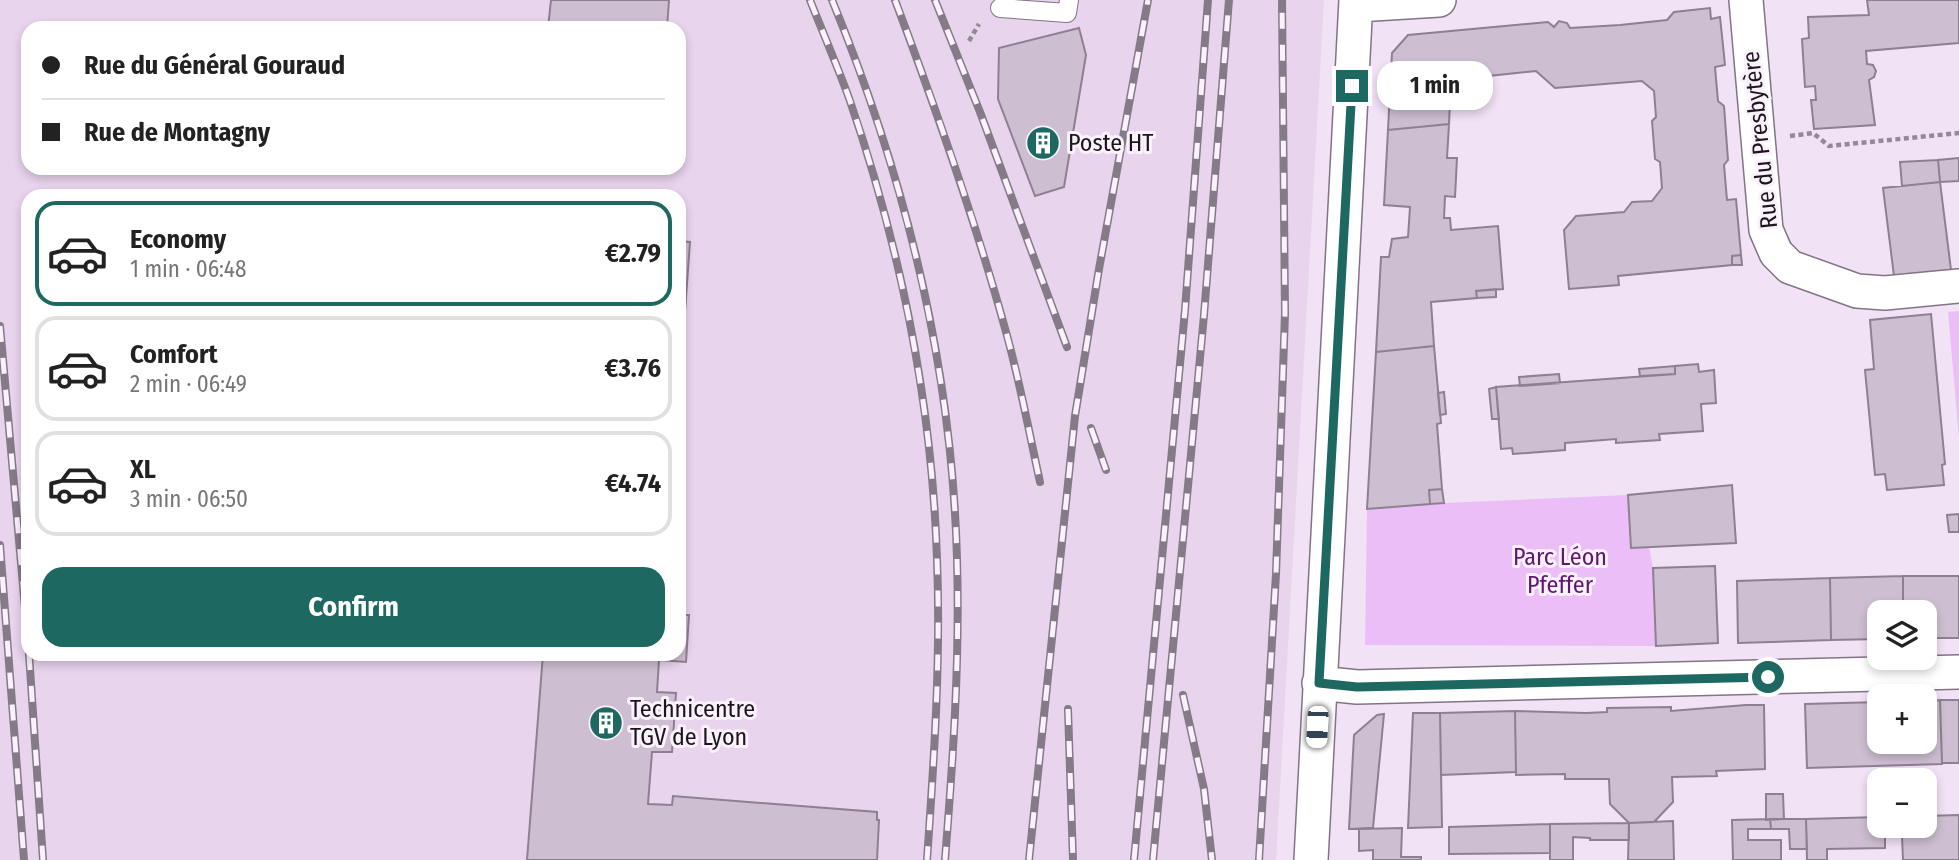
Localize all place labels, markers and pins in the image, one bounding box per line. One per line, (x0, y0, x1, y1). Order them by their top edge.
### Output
building icon: Poste HT (1024, 124, 1062, 162)
place label: Poste HT (1068, 129, 1153, 157)
place label: Technicentre TGV de Lyon (630, 695, 755, 751)
building icon: Technicentre TGV de Lyon (587, 704, 625, 742)

